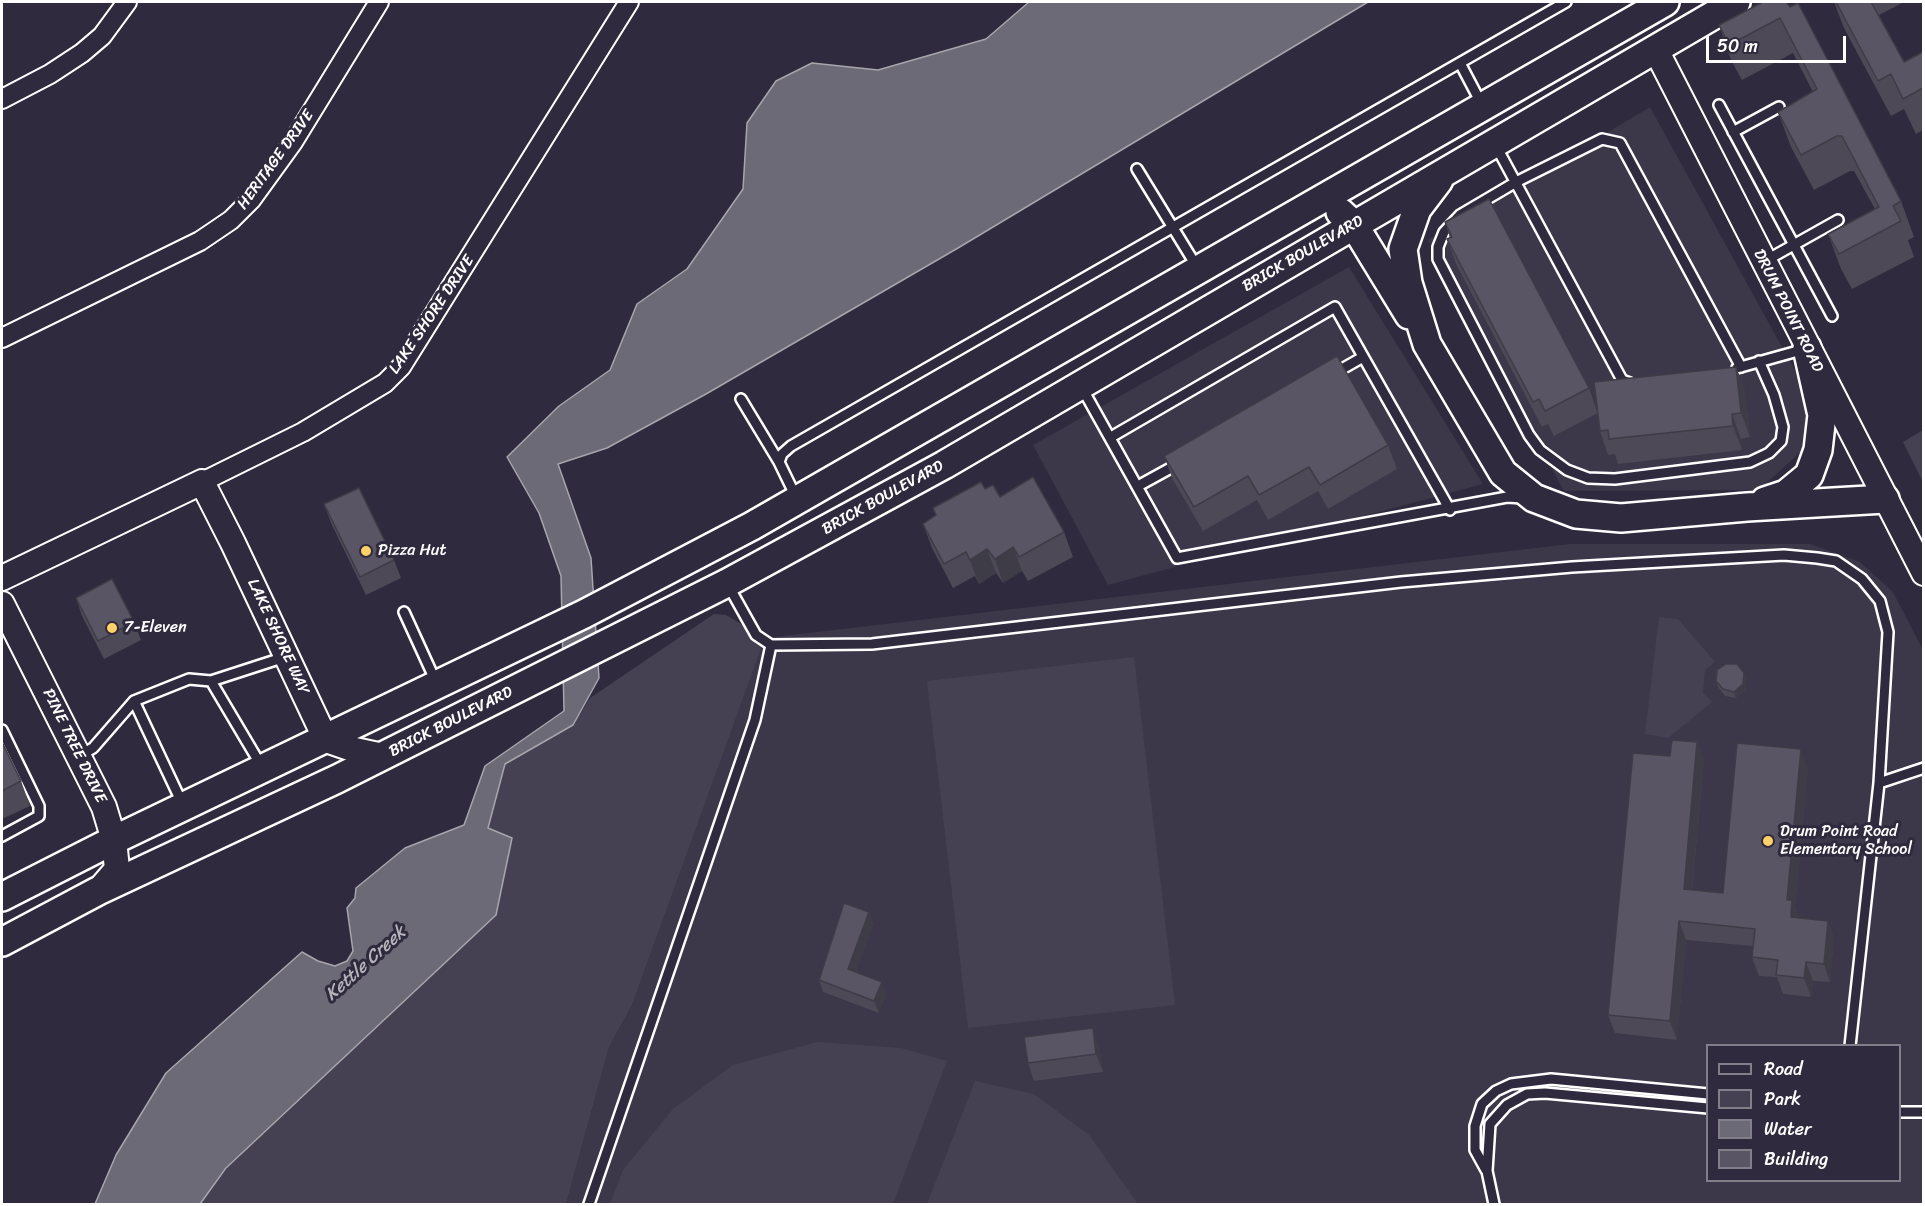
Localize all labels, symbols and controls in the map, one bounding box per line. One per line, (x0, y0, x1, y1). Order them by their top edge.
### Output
scale bar (1709, 24, 1848, 62)
text: 50 m (1717, 30, 1758, 62)
street label: HERITAGE DRIVE (233, 107, 319, 213)
street label: BRICK BOULEVARD (1239, 212, 1367, 296)
street label: DRUM POINT ROAD (1749, 246, 1827, 376)
street label: LAKE SHORE DRIVE (385, 252, 479, 378)
street label: BRICK BOULEVARD (819, 457, 947, 539)
place label: Pizza Hut (378, 541, 446, 561)
marker: Pizza Hut (359, 544, 373, 558)
street label: LAKE SHORE WAY (243, 576, 313, 698)
place label: 7-Eleven (124, 618, 187, 638)
marker: 7-Eleven (105, 621, 119, 635)
street label: BRICK BOULEVARD (386, 683, 516, 761)
street label: PINE TREE DRIVE (38, 686, 110, 806)
place label: Drum Point Road Elementary School (1780, 822, 1912, 860)
marker: Drum Point Road Elementary School (1761, 834, 1775, 848)
water label: Kettle Creek (321, 922, 411, 1006)
legend (1706, 1044, 1901, 1182)
text: Road (1764, 1053, 1803, 1085)
text: Park (1764, 1083, 1801, 1115)
text: Water (1764, 1113, 1811, 1145)
text: Building (1764, 1143, 1828, 1175)

